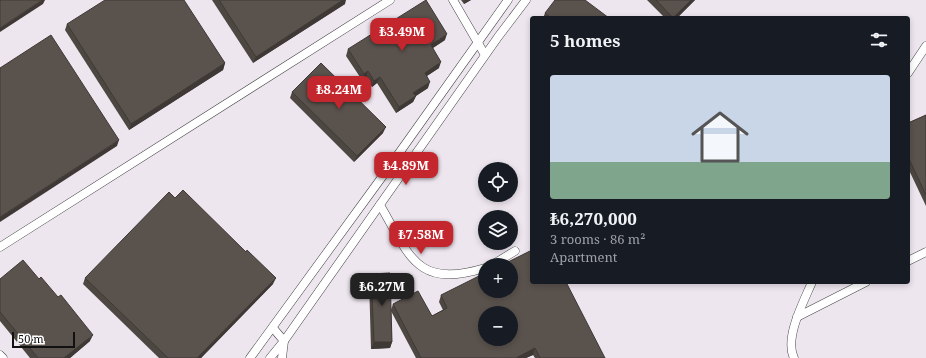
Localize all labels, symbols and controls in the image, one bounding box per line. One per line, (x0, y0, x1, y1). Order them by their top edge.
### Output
pin: ₺3.49M (369, 18, 435, 52)
text: ₺3.49M (379, 22, 425, 40)
text: 5 homes (550, 29, 620, 52)
icon: filters (868, 29, 890, 51)
pin: ₺8.24M (306, 76, 372, 110)
text: ₺8.24M (316, 80, 362, 98)
icon: home (684, 101, 756, 173)
pin: ₺4.89M (373, 152, 439, 186)
text: ₺4.89M (383, 156, 429, 174)
map controls (478, 162, 518, 346)
button: locate (478, 162, 518, 202)
text: ₺6,270,000 (550, 207, 637, 230)
button: layers (478, 210, 518, 250)
pin: ₺7.58M (388, 221, 454, 255)
text: ₺7.58M (398, 225, 444, 243)
text: 3 rooms · 86 m² (550, 230, 645, 248)
text: Apartment (550, 248, 617, 266)
button: + (478, 258, 518, 298)
pin: ₺6.27M (349, 273, 415, 307)
text: ₺6.27M (359, 277, 405, 295)
button: − (478, 306, 518, 346)
scale bar (12, 330, 75, 349)
text: 50 m (18, 331, 44, 346)

